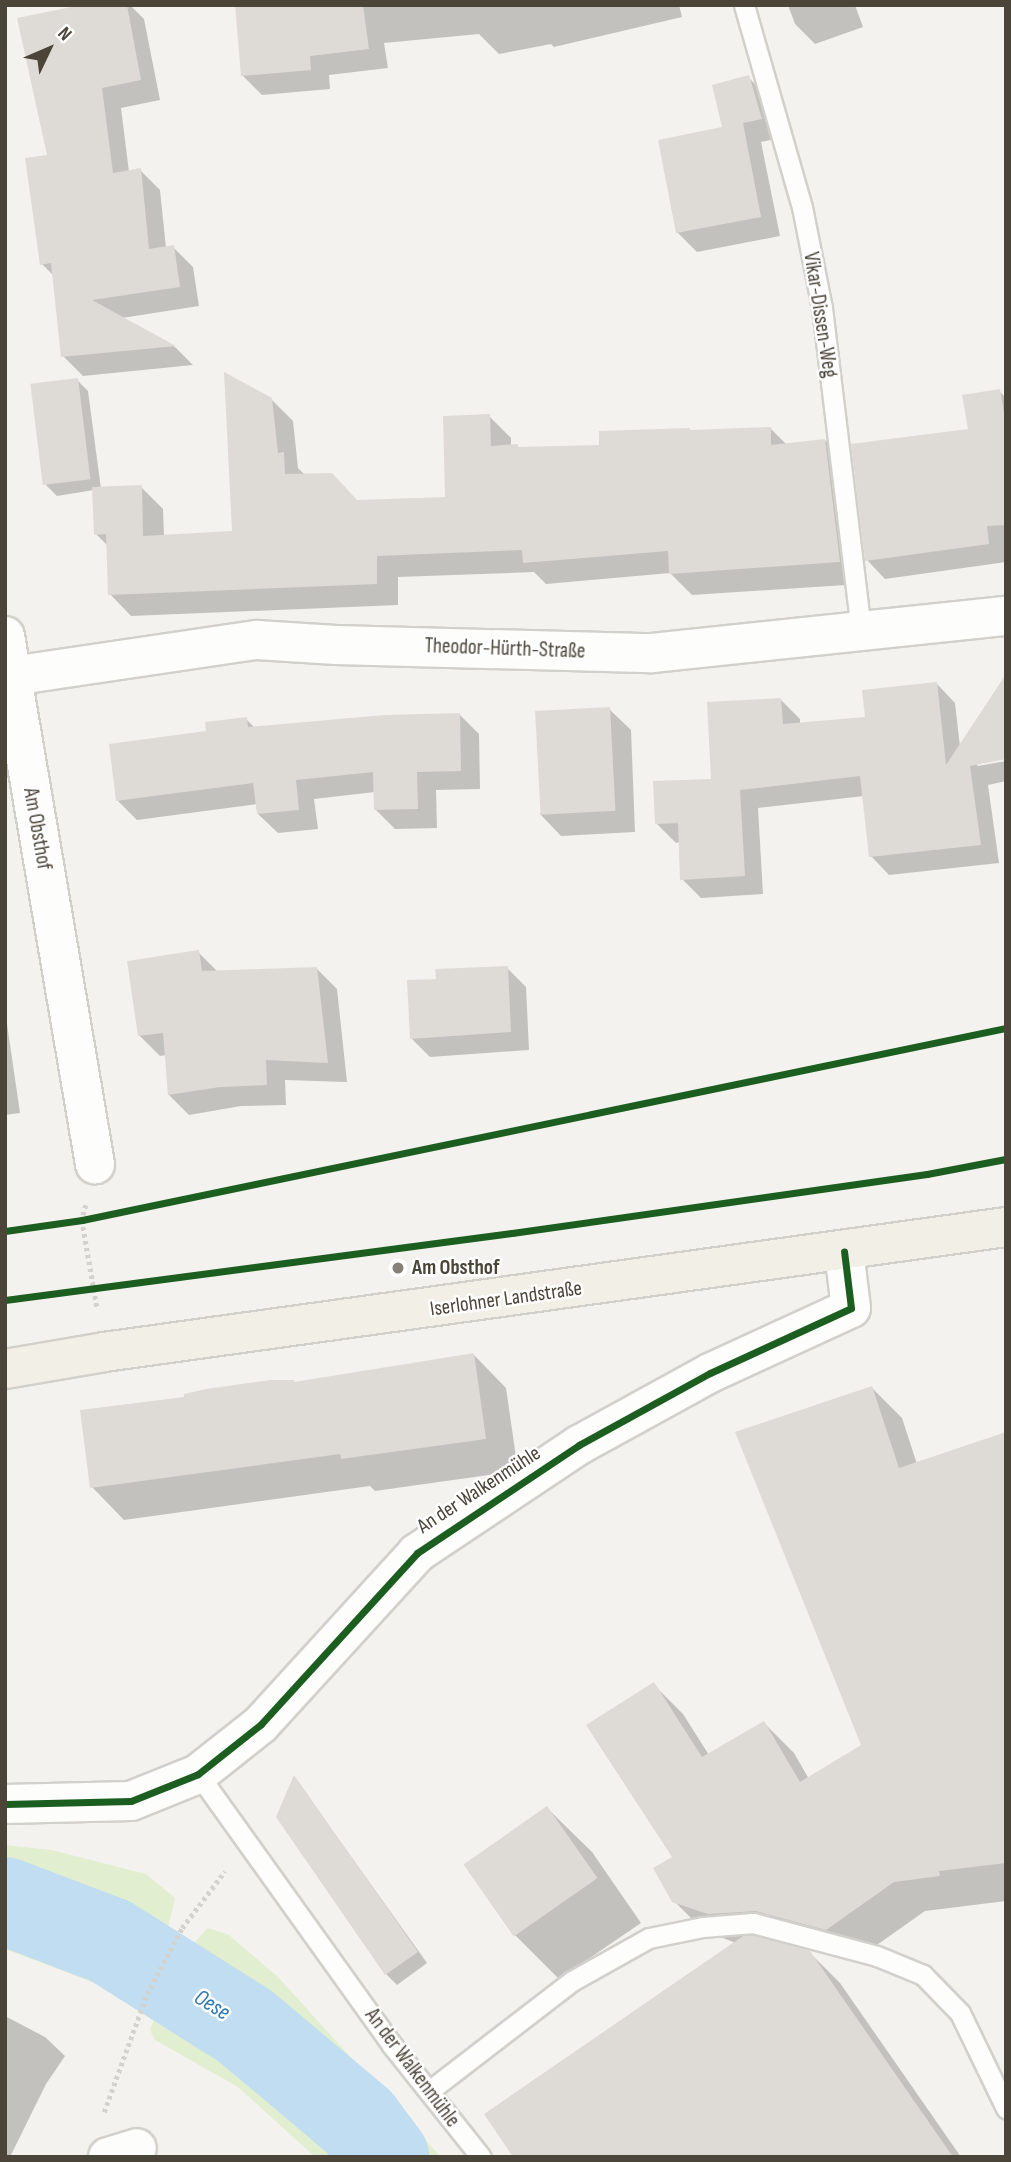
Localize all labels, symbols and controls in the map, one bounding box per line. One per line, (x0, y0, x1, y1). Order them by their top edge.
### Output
north arrow (14, 14, 84, 84)
text: N (53, 22, 76, 46)
street label: Vikar-Dissen-Weg (798, 250, 842, 380)
street label: Theodor-Hürth-Straße (424, 634, 586, 664)
street label: Am Obsthof (17, 786, 57, 872)
place label: Am Obsthof (412, 1255, 499, 1281)
marker: Am Obsthof (390, 1260, 406, 1276)
street label: Iserlohner Landstraße (428, 1276, 584, 1322)
street label: An der Walkenmühle (413, 1441, 545, 1539)
water label: Oese (189, 1983, 235, 2027)
street label: An der Walkenmühle (359, 2004, 465, 2132)

